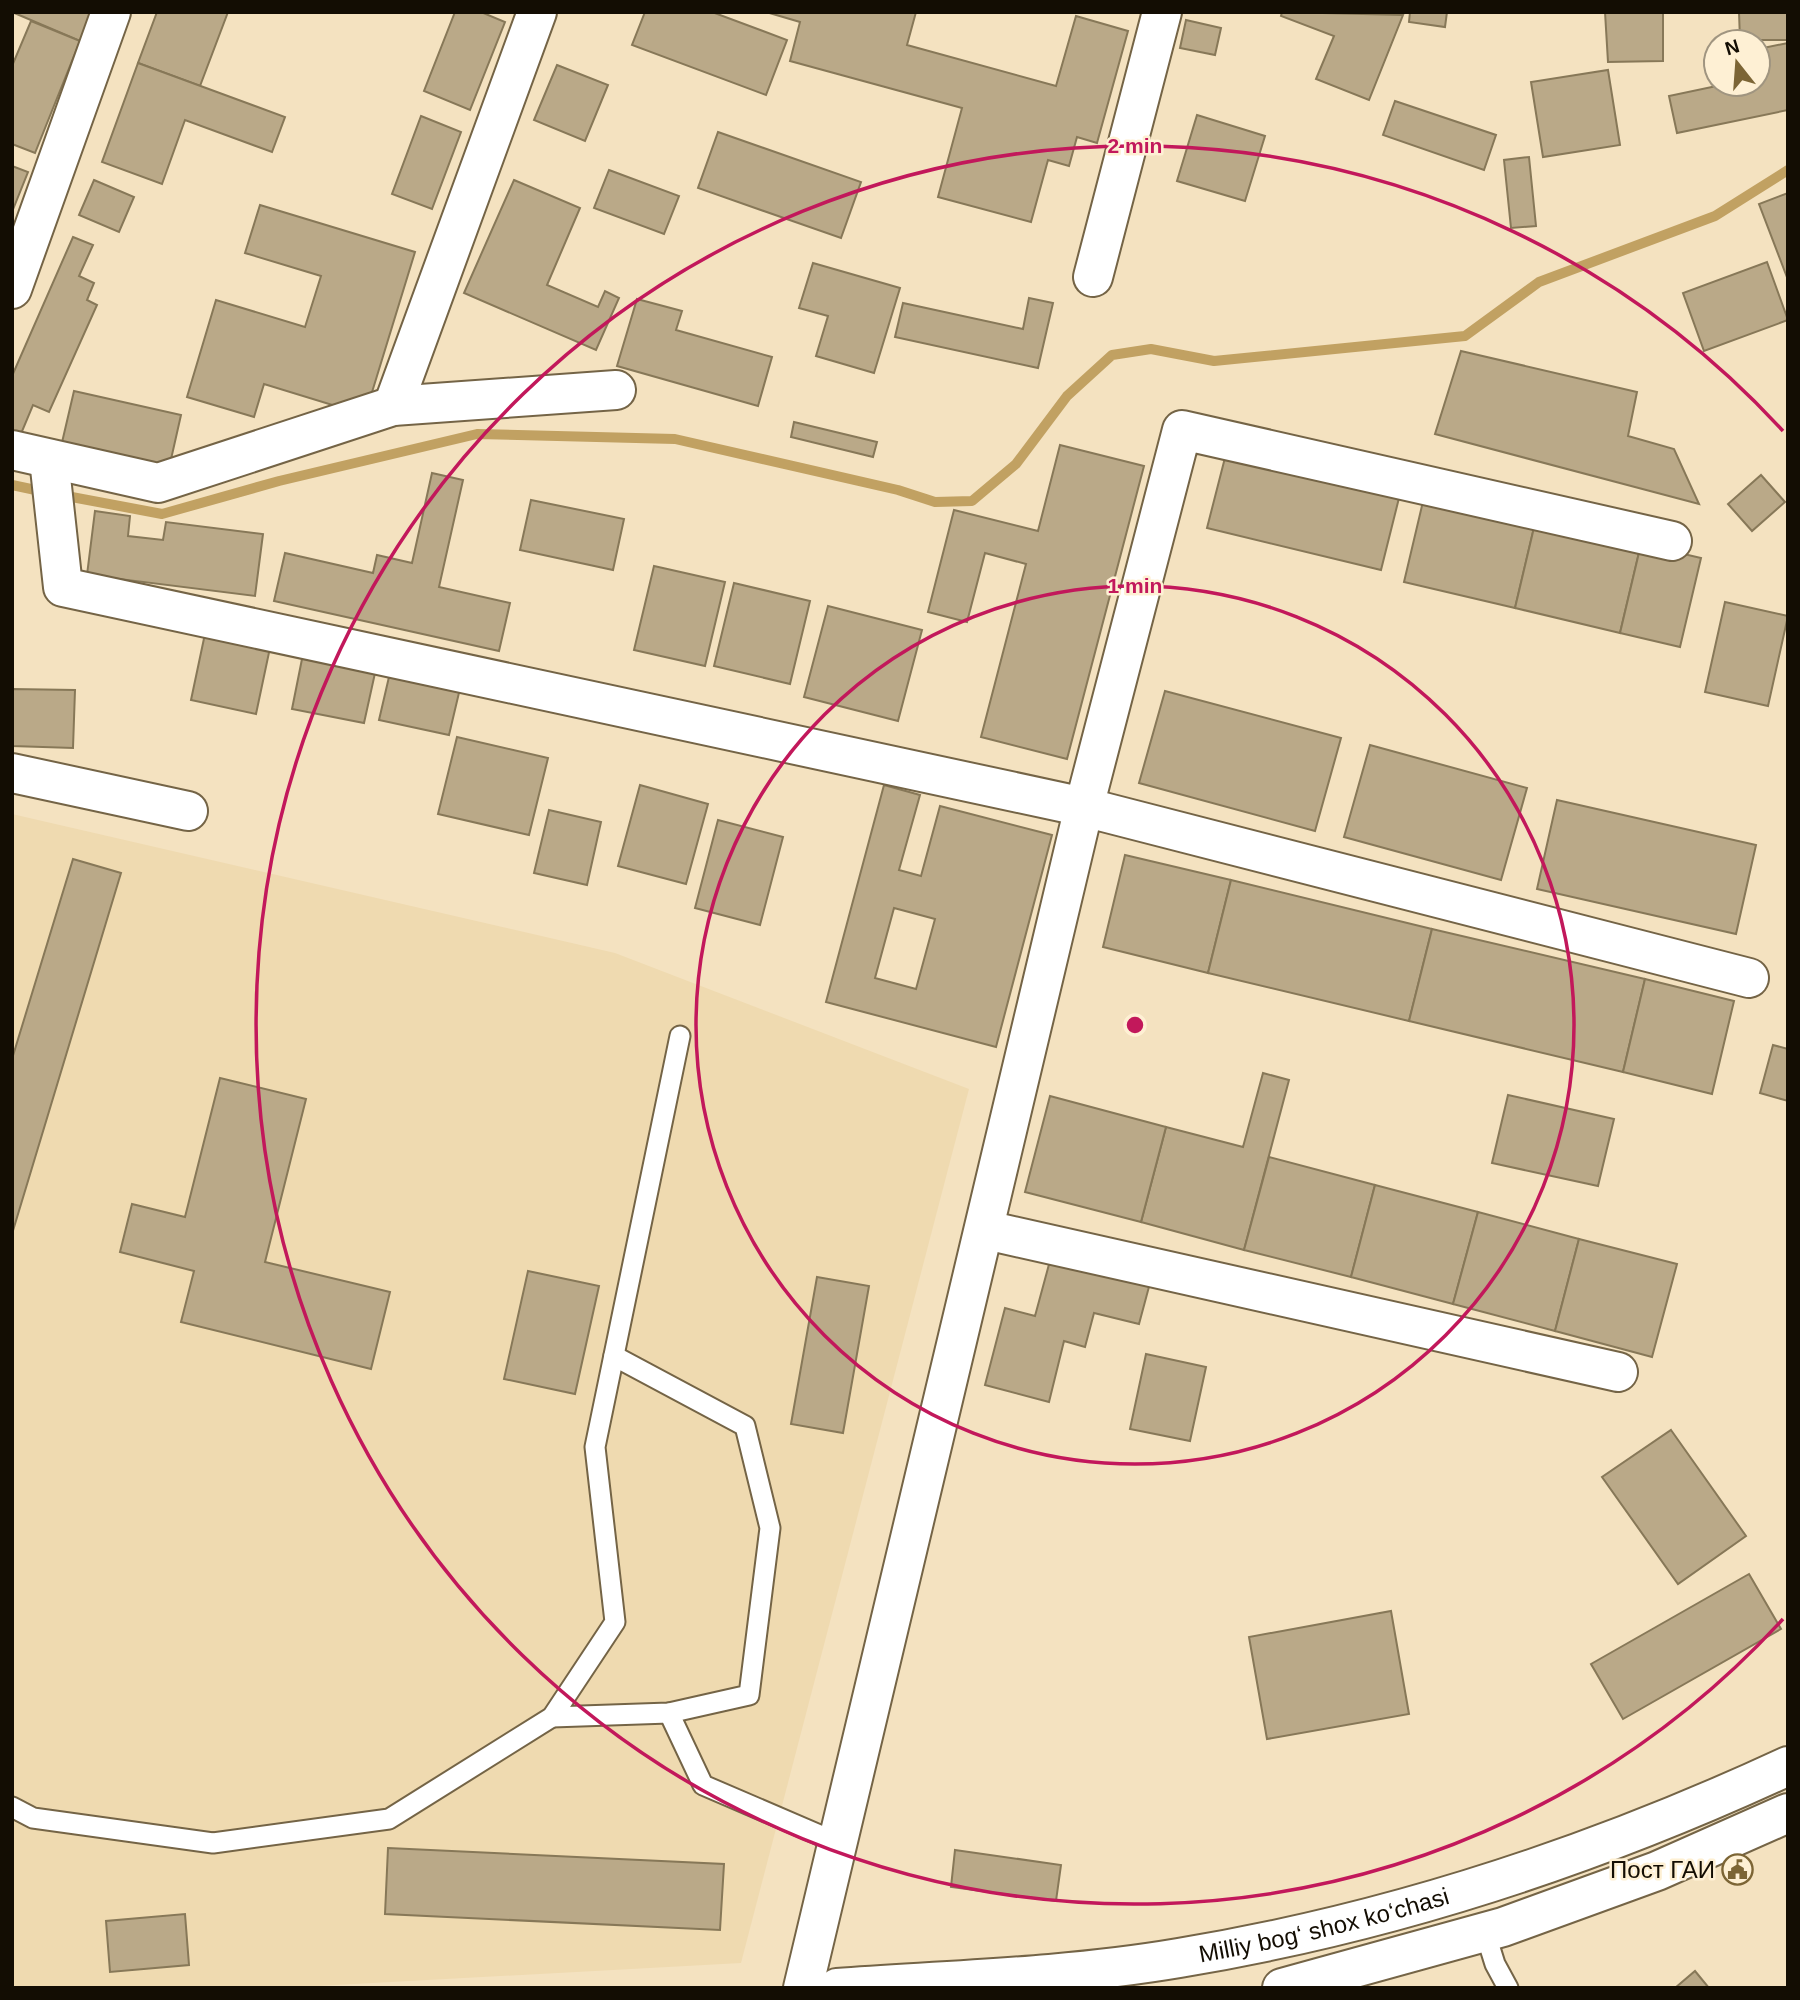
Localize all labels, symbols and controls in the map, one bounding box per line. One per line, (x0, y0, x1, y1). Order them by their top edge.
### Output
north arrow (1702, 28, 1772, 98)
text: N (1723, 35, 1742, 59)
text: 2 min (1108, 134, 1162, 157)
text: 1 min (1108, 574, 1162, 597)
centre of rings (1123, 1013, 1147, 1037)
public building icon: Пост ГАИ (1721, 1853, 1755, 1887)
place label: Пост ГАИ (1610, 1856, 1715, 1883)
street label: Milliy bog‘ shox ko‘chasi (1197, 1882, 1452, 1967)

